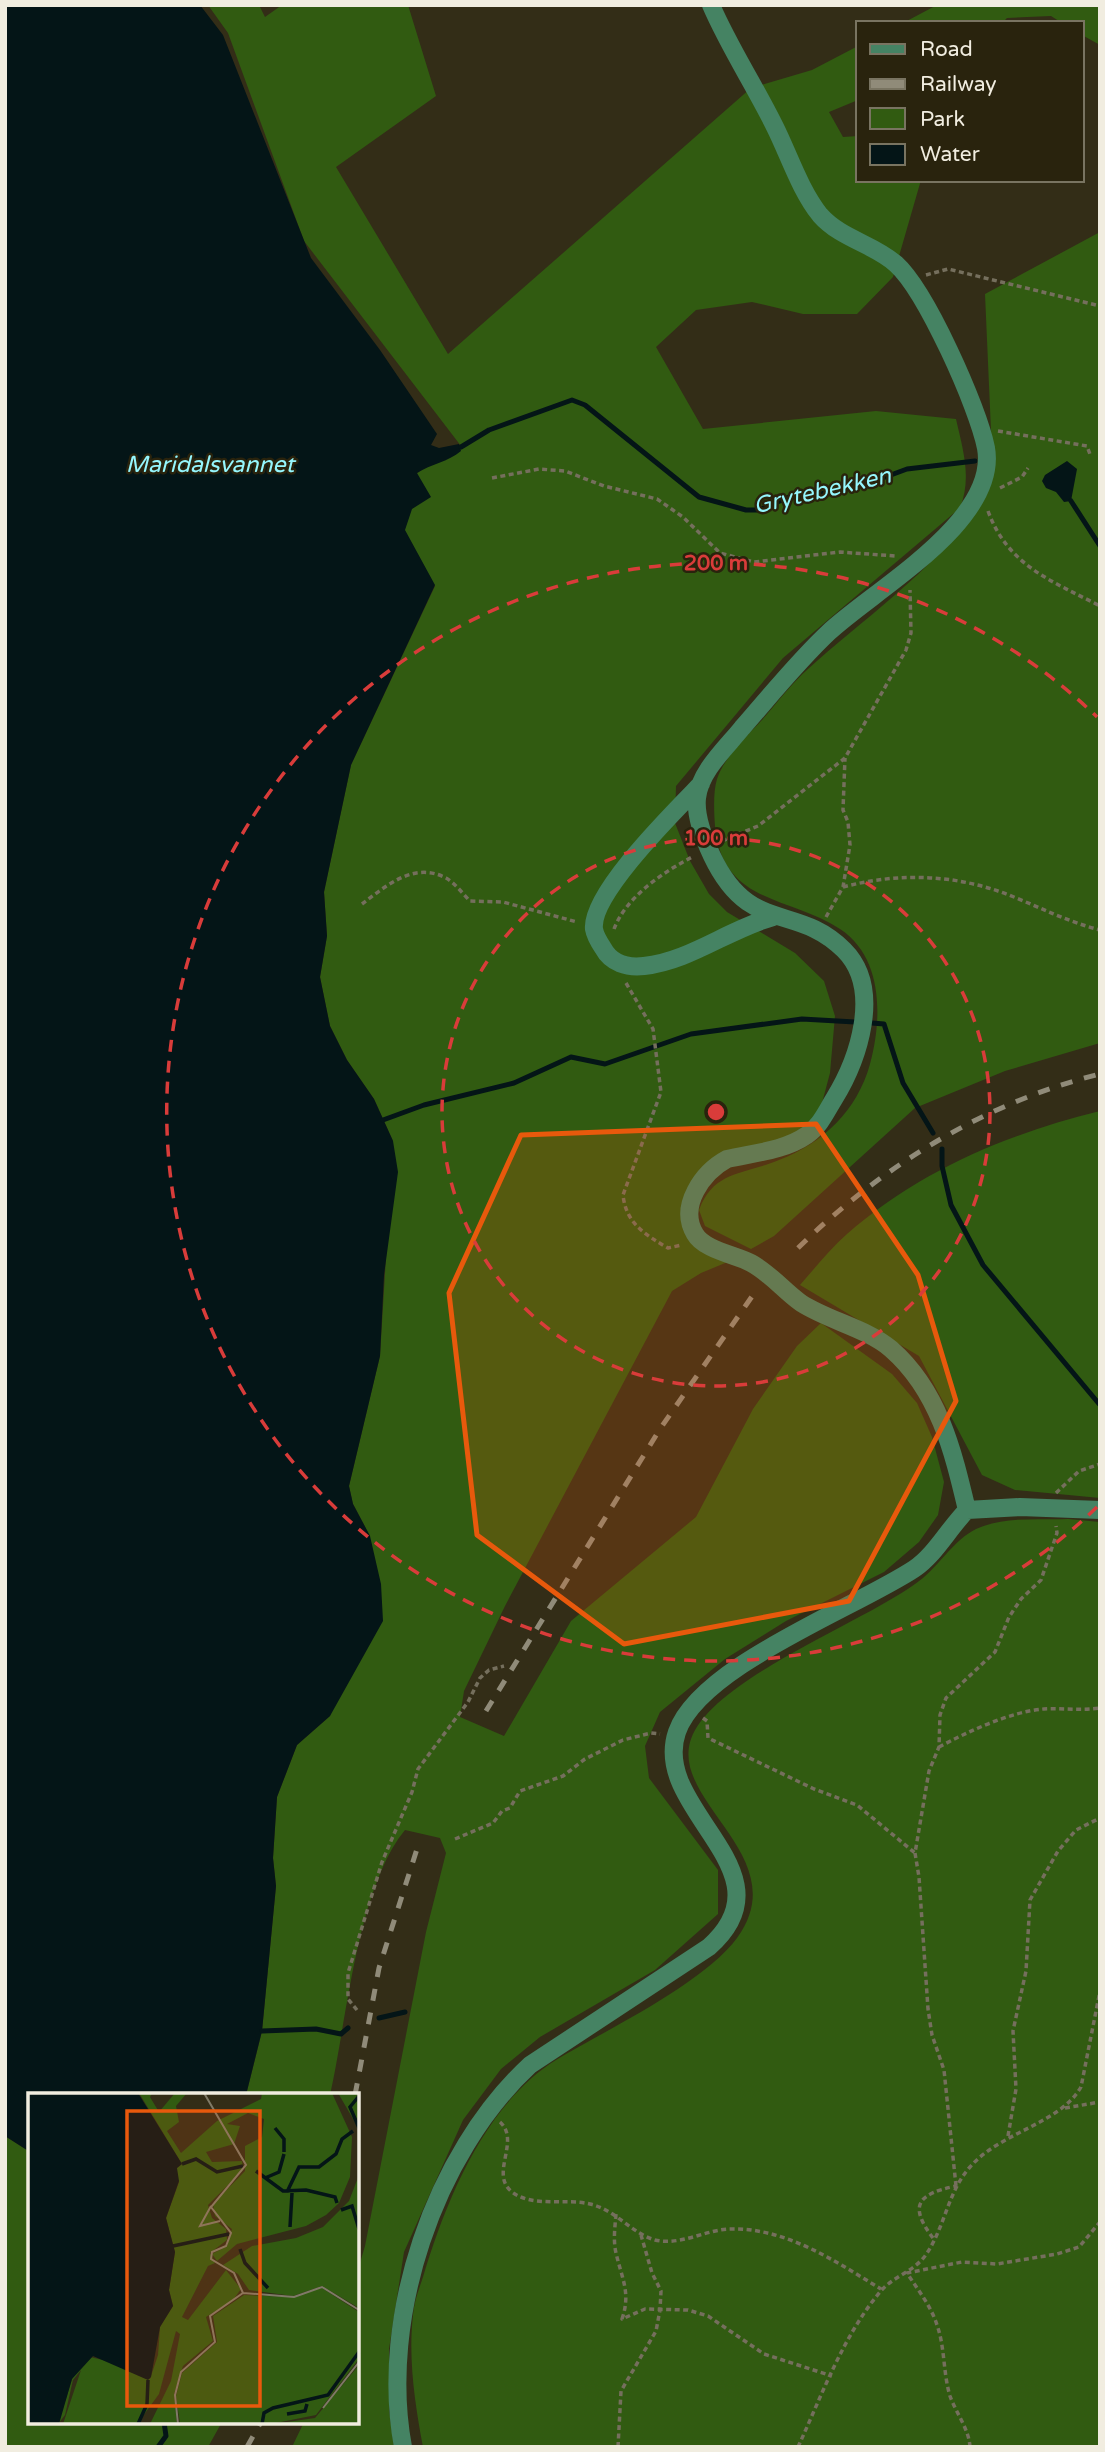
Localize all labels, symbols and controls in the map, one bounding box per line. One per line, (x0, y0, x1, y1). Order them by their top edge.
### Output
legend (856, 21, 1084, 182)
text: Road (920, 37, 973, 62)
text: Railway (920, 72, 997, 97)
text: Park (920, 107, 965, 132)
text: Water (920, 142, 980, 167)
water label: Maridalsvannet (126, 451, 297, 479)
water label: Grytebekken (751, 461, 895, 520)
text: 200 m (684, 551, 748, 576)
text: 100 m (684, 826, 748, 851)
centre of rings (704, 1100, 728, 1124)
inset map (28, 2093, 359, 2424)

